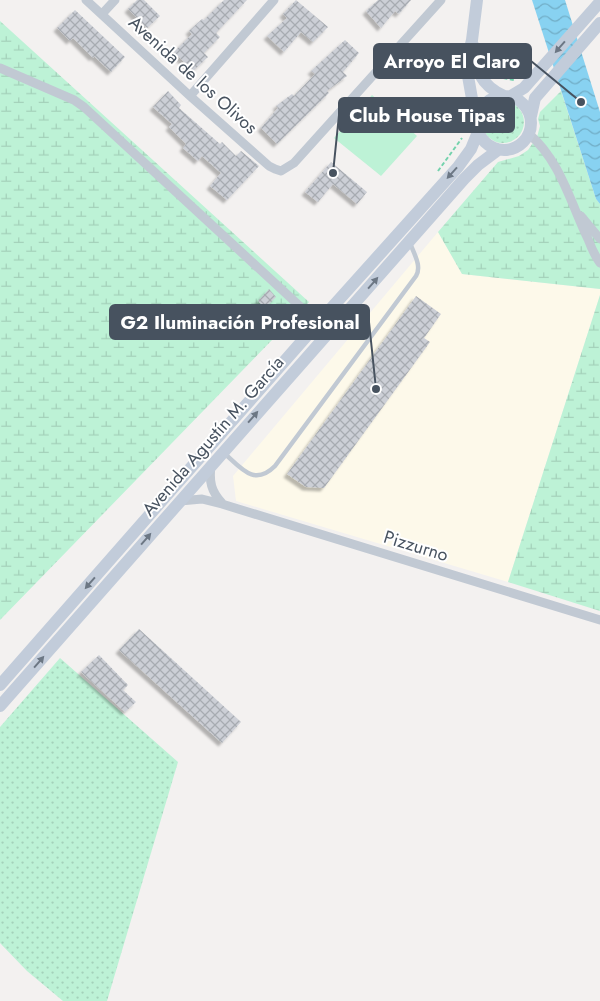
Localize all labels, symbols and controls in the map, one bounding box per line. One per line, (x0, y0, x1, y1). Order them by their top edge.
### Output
street label: Avenida de los Olivos (123, 10, 263, 140)
one-way arrow (555, 40, 566, 53)
callout: Arroyo El Claro (374, 44, 531, 78)
text: Arroyo El Claro (383, 48, 520, 75)
callout: Club House Tipas (339, 98, 514, 132)
text: Club House Tipas (349, 102, 505, 129)
one-way arrow (447, 166, 458, 179)
one-way arrow (367, 276, 378, 289)
callout: G2 Iluminación Profesional (110, 305, 369, 339)
text: G2 Iluminación Profesional (120, 309, 360, 336)
street label: Avenida Agustín M. García (136, 350, 290, 522)
one-way arrow (248, 411, 259, 424)
street label: Pizzurno (380, 524, 452, 568)
one-way arrow (140, 534, 152, 546)
one-way arrow (84, 576, 95, 589)
one-way arrow (33, 656, 45, 668)

